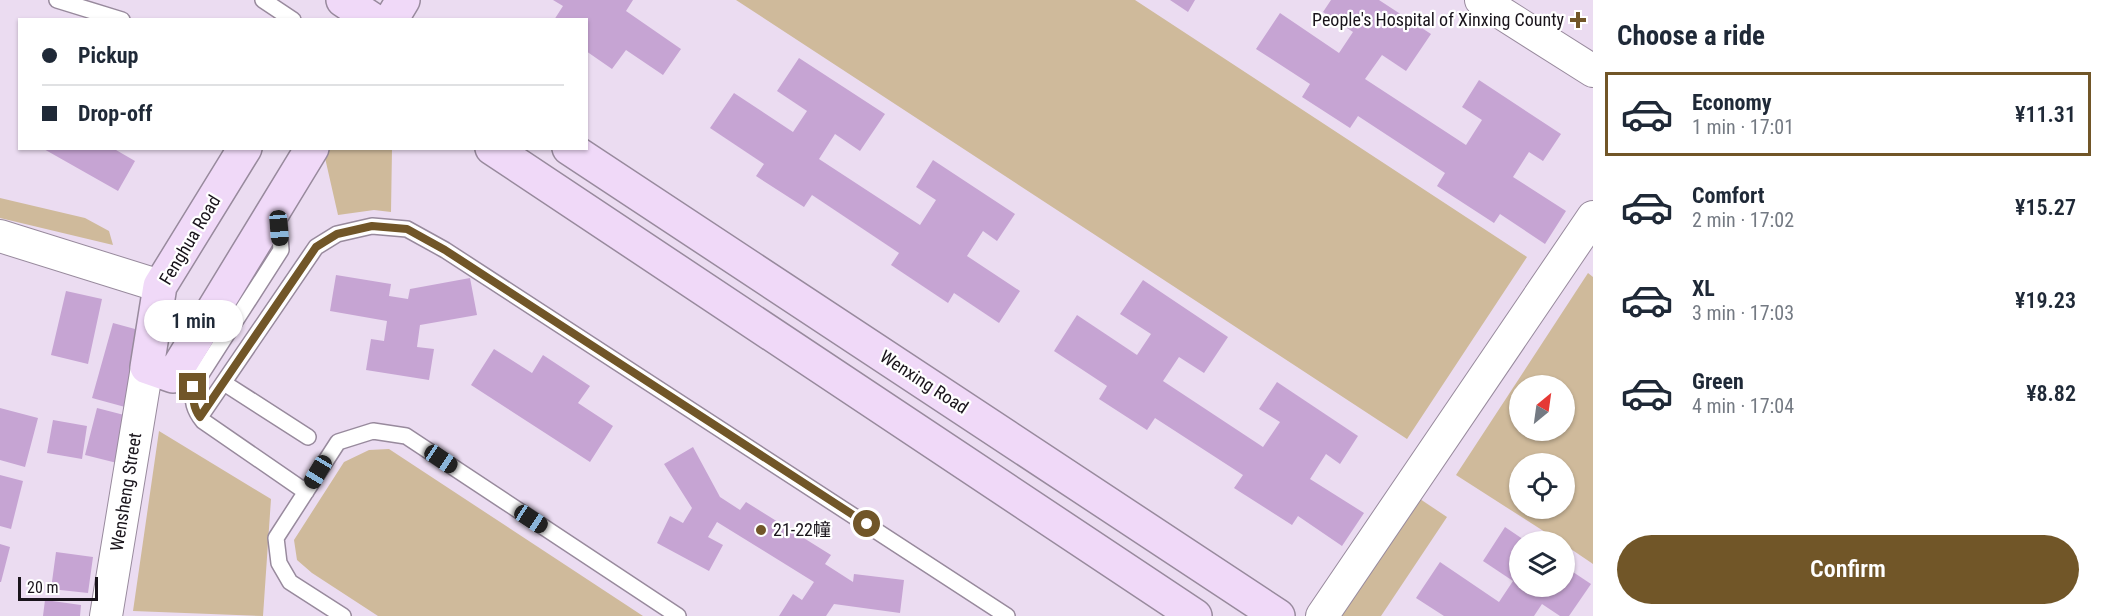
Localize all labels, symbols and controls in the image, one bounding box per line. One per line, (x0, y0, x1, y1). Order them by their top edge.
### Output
place label: People's Hospital of Xinxing County (1312, 9, 1564, 30)
marker: People's Hospital of Xinxing County (1569, 11, 1587, 29)
text: Choose a ride (1617, 20, 1765, 52)
text: Pickup (78, 43, 138, 68)
icon: car (1620, 87, 1674, 141)
text: Economy (1692, 90, 1772, 115)
text: Drop-off (78, 101, 152, 126)
text: ¥11.31 (2015, 102, 2076, 127)
text: 1 min · 17:01 (1692, 115, 1794, 139)
icon: car (1620, 180, 1674, 234)
text: Comfort (1692, 183, 1765, 208)
street label: Fenghua Road (155, 191, 225, 288)
text: ¥15.27 (2015, 195, 2076, 220)
text: 2 min · 17:02 (1692, 208, 1794, 232)
car (268, 209, 290, 247)
icon: car (1620, 273, 1674, 327)
text: XL (1692, 276, 1715, 301)
text: ¥19.23 (2015, 288, 2076, 313)
callout: 1 min (144, 300, 242, 342)
text: 3 min · 17:03 (1692, 301, 1794, 325)
text: 1 min (171, 309, 216, 333)
street label: Wenxing Road (876, 345, 972, 418)
icon: car (1620, 366, 1674, 420)
text: Green (1692, 369, 1744, 394)
route end (179, 373, 206, 400)
north arrow (1509, 375, 1575, 441)
map controls (1509, 375, 1575, 597)
text: ¥8.82 (2026, 381, 2076, 406)
text: 4 min · 17:04 (1692, 394, 1794, 418)
street label: Wensheng Street (106, 431, 145, 553)
car (421, 441, 461, 477)
car (301, 452, 335, 492)
button: locate (1509, 453, 1575, 519)
car (511, 502, 551, 536)
route start (853, 510, 880, 537)
place label: 21-22幢 (773, 519, 831, 540)
marker: 21-22幢 (754, 523, 768, 537)
button: layers (1509, 531, 1575, 597)
button: Confirm (1617, 535, 2079, 604)
scale bar (18, 574, 98, 602)
text: 20 m (27, 578, 59, 597)

